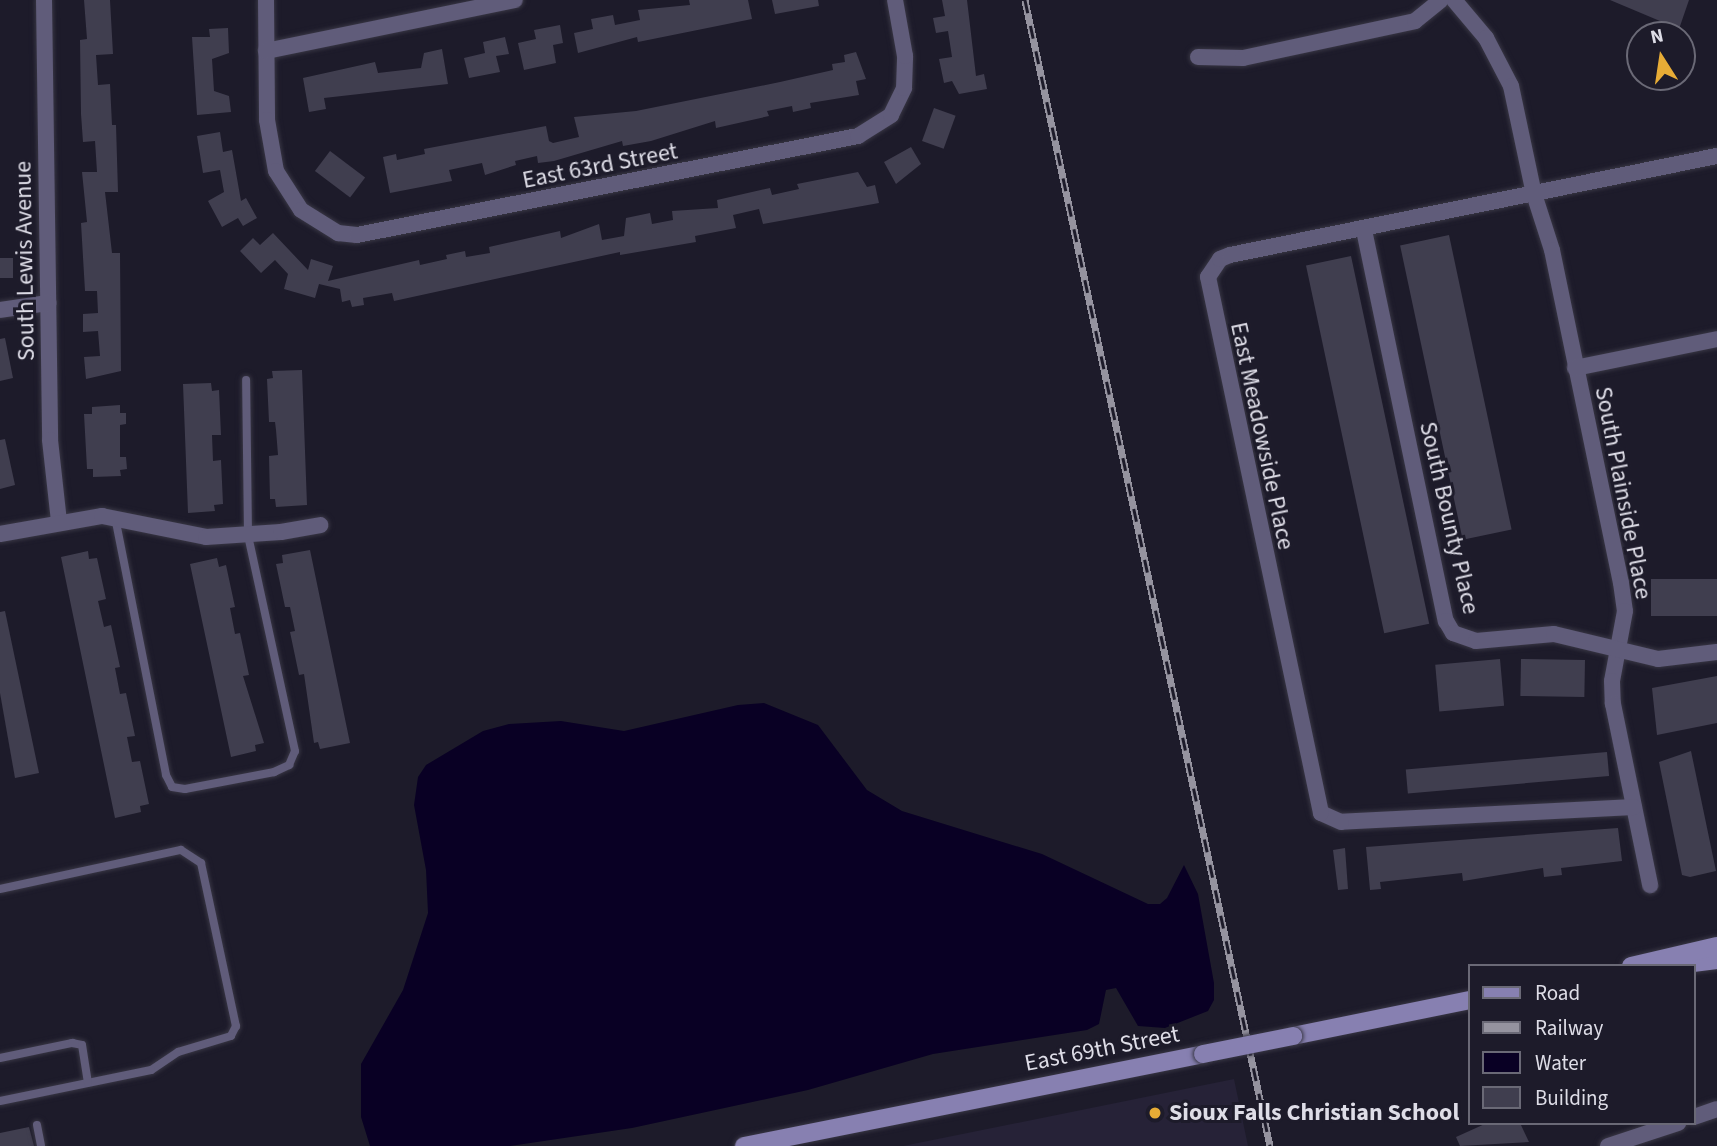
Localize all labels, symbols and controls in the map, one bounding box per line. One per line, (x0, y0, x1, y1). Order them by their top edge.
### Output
north arrow (1626, 21, 1696, 91)
text: N (1648, 22, 1666, 51)
street label: East 63rd Street (520, 137, 680, 195)
street label: South Lewis Avenue (9, 161, 41, 361)
street label: East Meadowside Place (1224, 320, 1300, 552)
street label: South Plainside Place (1588, 384, 1658, 602)
street label: South Bounty Place (1413, 419, 1485, 617)
legend (1468, 964, 1696, 1125)
text: Road (1535, 978, 1580, 1008)
text: Railway (1535, 1013, 1603, 1043)
street label: East 69th Street (1022, 1020, 1182, 1078)
text: Water (1535, 1048, 1586, 1078)
text: Building (1535, 1083, 1608, 1113)
place label: Sioux Falls Christian School (1169, 1099, 1459, 1127)
marker: Sioux Falls Christian School (1147, 1105, 1163, 1121)

